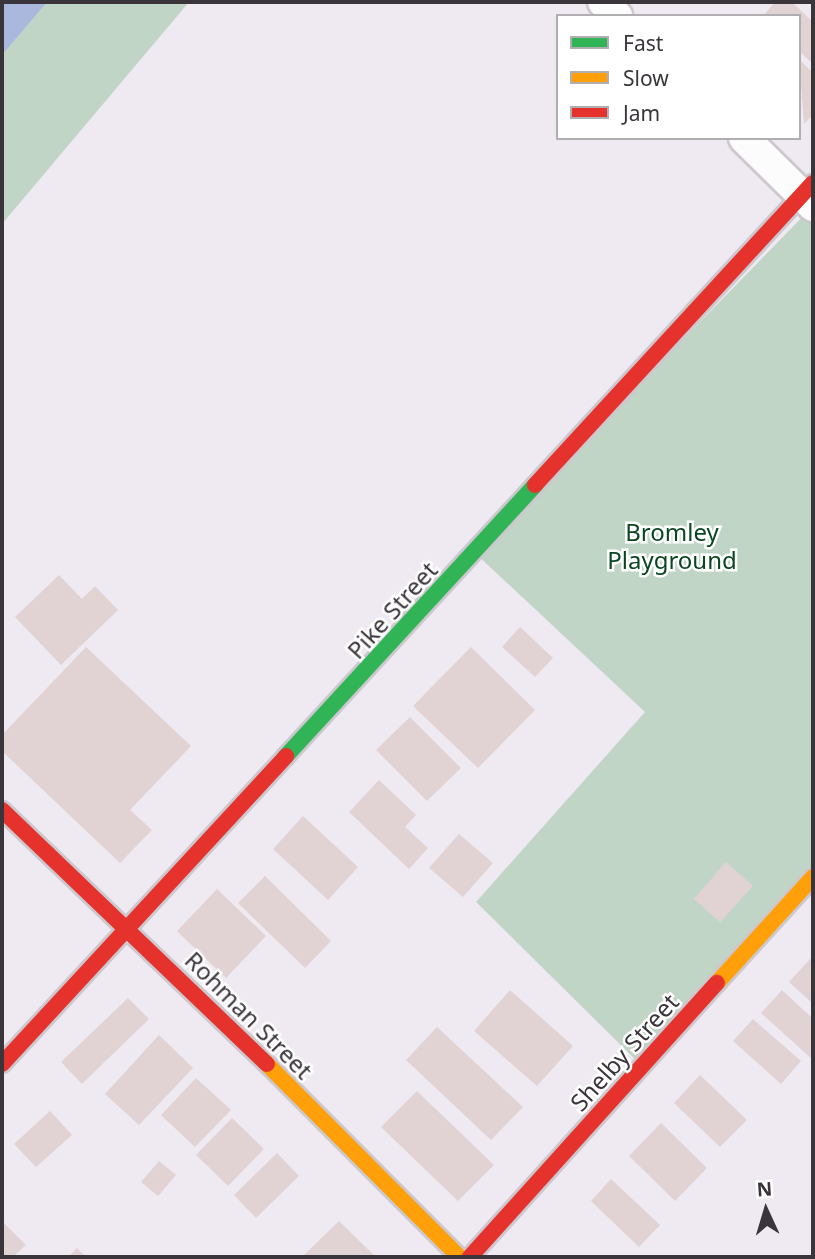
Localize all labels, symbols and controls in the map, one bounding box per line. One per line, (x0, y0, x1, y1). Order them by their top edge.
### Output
legend (556, 14, 801, 140)
text: Fast (623, 29, 663, 57)
text: Slow (623, 64, 669, 92)
text: Jam (623, 99, 660, 127)
park label: Bromley Playground (607, 518, 737, 574)
street label: Pike Street (341, 556, 443, 664)
street label: Rohman Street (179, 945, 319, 1085)
street label: Shelby Street (564, 988, 684, 1116)
north arrow (731, 1175, 801, 1245)
text: N (756, 1176, 773, 1203)

